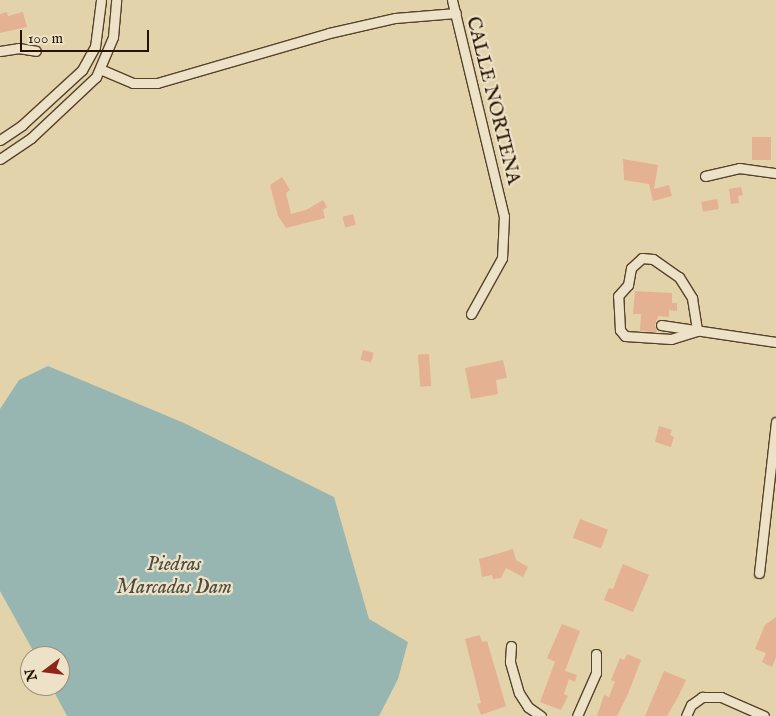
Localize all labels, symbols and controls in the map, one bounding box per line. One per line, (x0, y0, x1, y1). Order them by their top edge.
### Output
street label: CALLE NORTENA (460, 15, 524, 187)
scale bar (22, 20, 151, 52)
text: 100 m (28, 29, 63, 48)
water label: Piedras Marcadas Dam (116, 552, 232, 599)
north arrow (20, 646, 70, 696)
text: N (21, 666, 42, 683)

